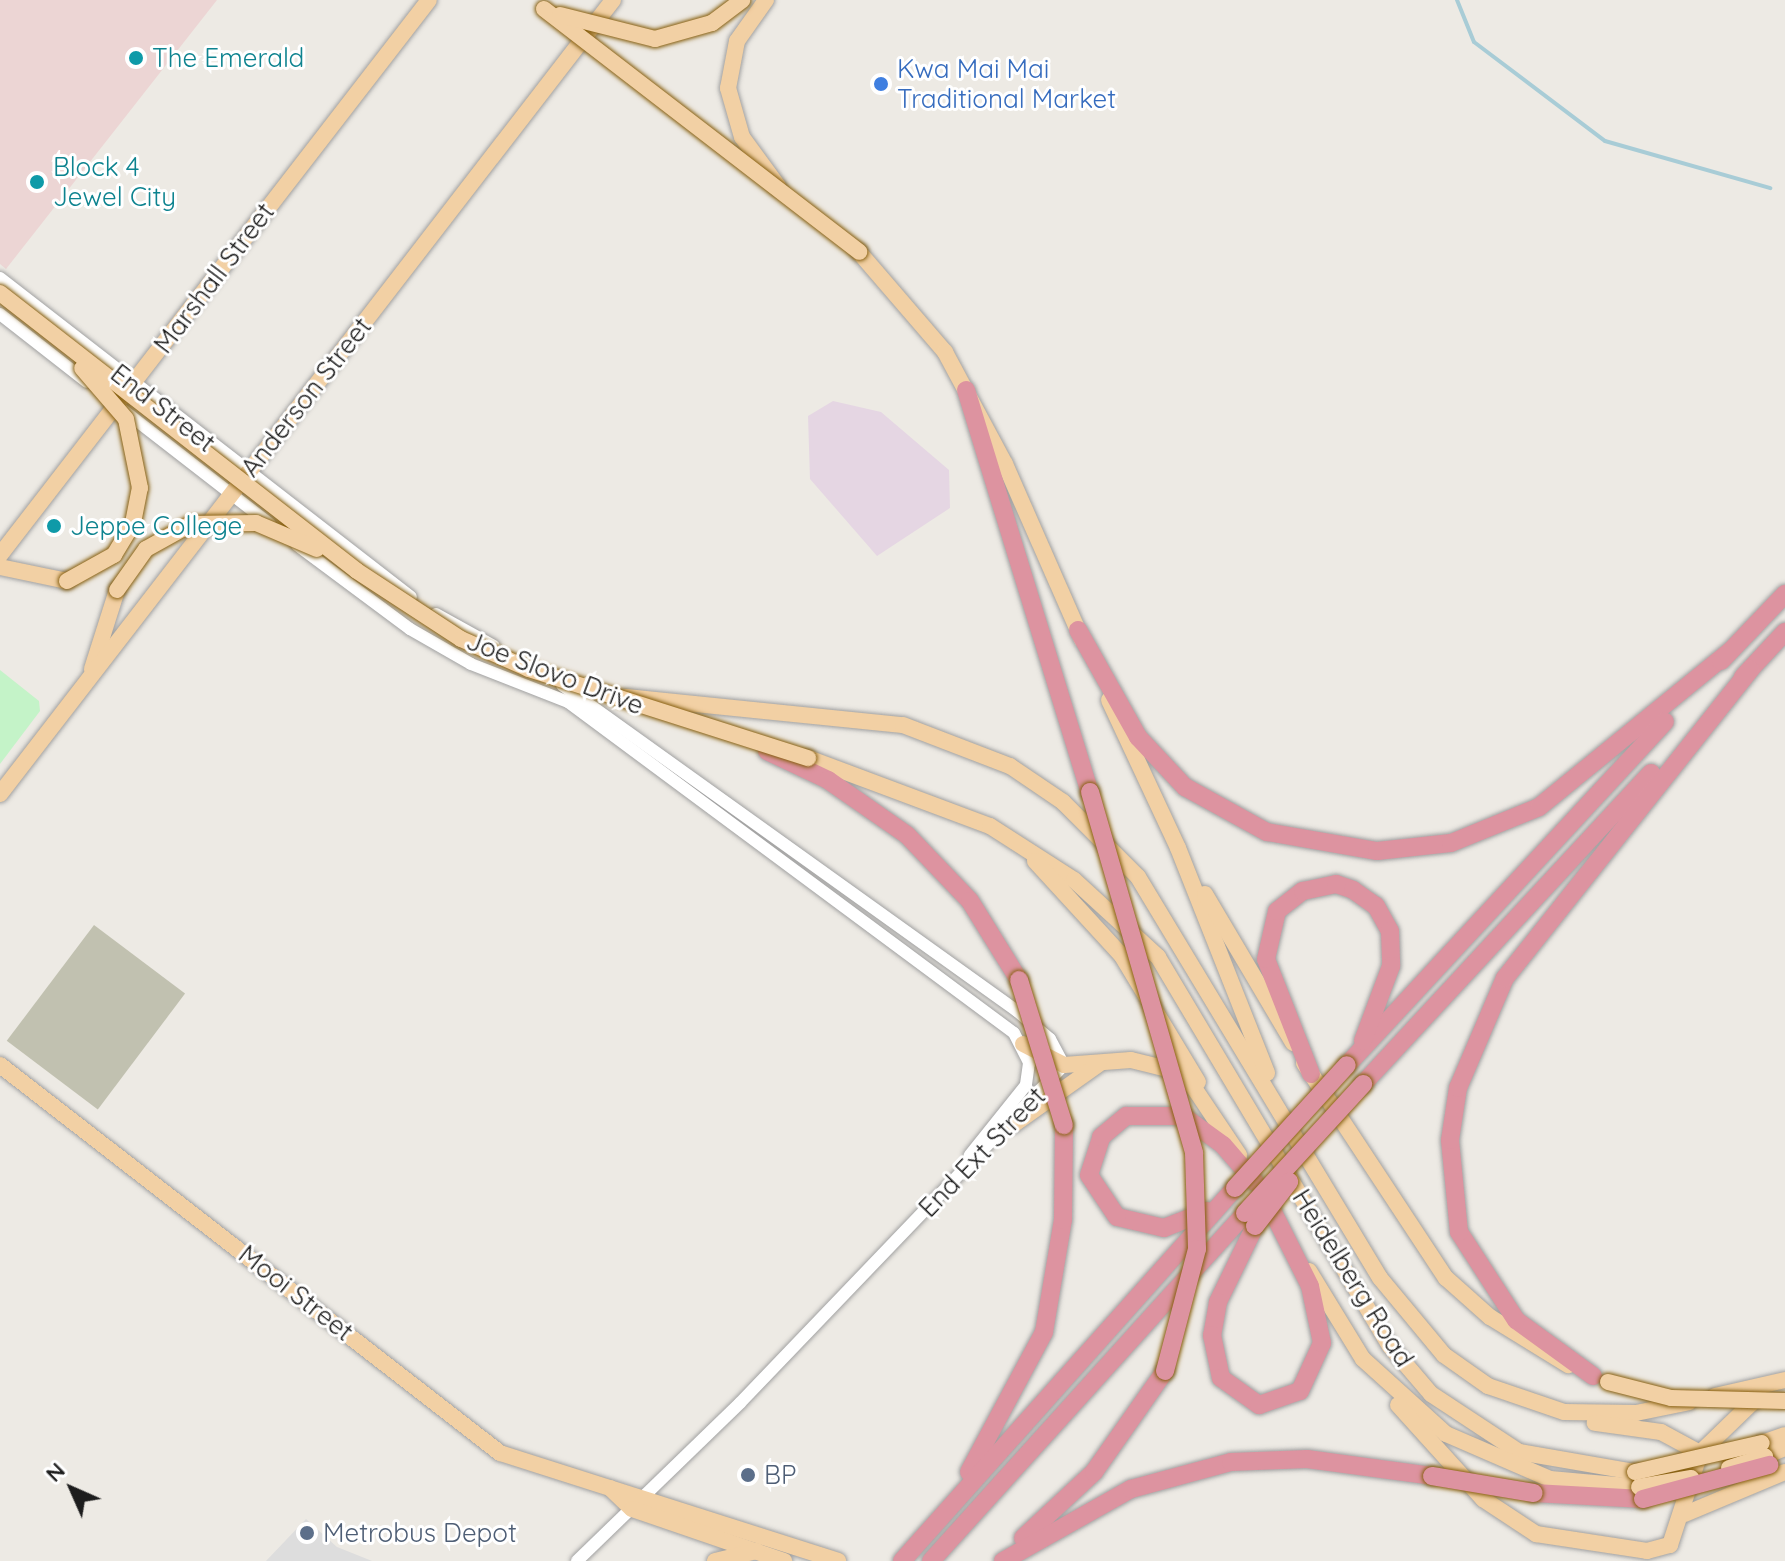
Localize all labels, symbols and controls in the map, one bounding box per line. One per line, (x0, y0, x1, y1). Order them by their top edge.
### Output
place label: The Emerald (152, 42, 304, 74)
marker: The Emerald (127, 49, 145, 67)
place label: Kwa Mai Mai Traditional Market (897, 53, 1116, 114)
marker: Kwa Mai Mai Traditional Market (872, 75, 890, 93)
place label: Block 4 Jewel City (53, 151, 176, 212)
marker: Block 4 Jewel City (28, 173, 46, 191)
street label: Marshall Street (147, 197, 281, 359)
street label: Anderson Street (234, 311, 378, 483)
street label: End Street (105, 358, 221, 458)
place label: Jeppe College (70, 510, 242, 542)
marker: Jeppe College (45, 517, 63, 535)
street label: Joe Slovo Drive (462, 625, 648, 721)
street label: End Ext Street (912, 1081, 1052, 1223)
street label: Heidelberg Road (1286, 1184, 1420, 1372)
street label: Mooi Street (233, 1239, 359, 1347)
north arrow (32, 1449, 112, 1529)
text: N (39, 1456, 71, 1488)
place label: BP (764, 1459, 796, 1491)
marker: BP (739, 1466, 757, 1484)
place label: Metrobus Depot (323, 1517, 517, 1549)
marker: Metrobus Depot (298, 1524, 316, 1542)

